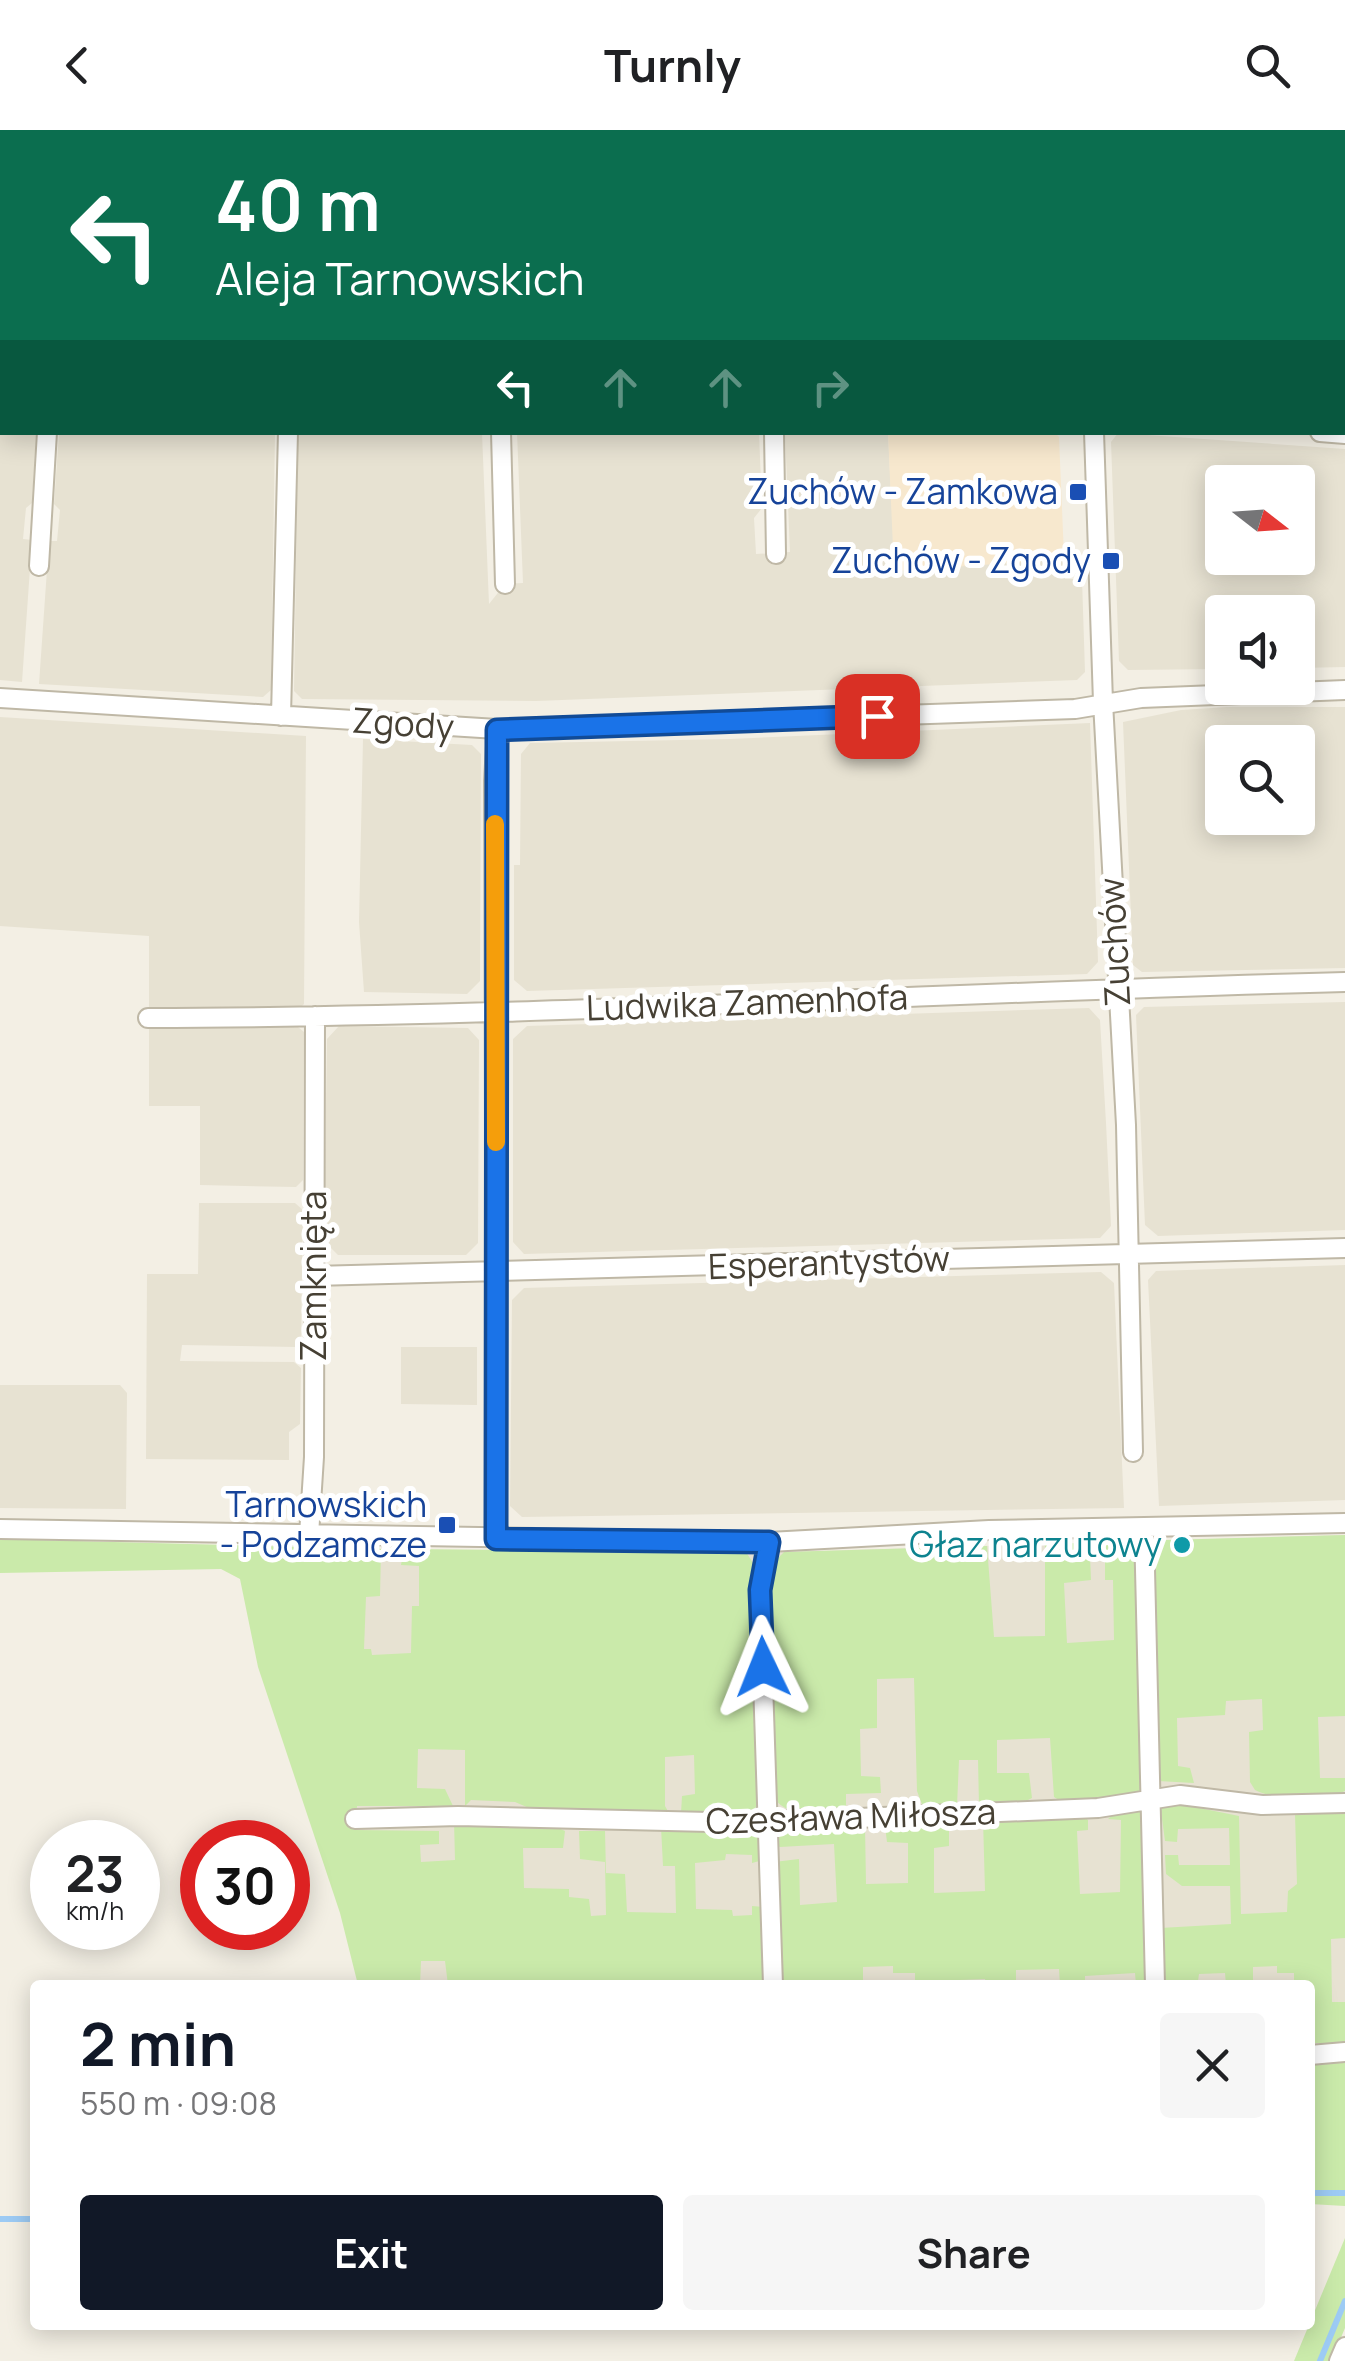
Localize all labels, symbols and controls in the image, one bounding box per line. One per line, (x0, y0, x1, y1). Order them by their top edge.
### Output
text: Turnly (604, 34, 741, 96)
icon: back (50, 38, 105, 93)
icon: search (1240, 38, 1295, 93)
text: 40 m (215, 156, 381, 252)
icon: left (50, 170, 180, 300)
text: Aleja Tarnowskich (215, 247, 585, 309)
icon: left (488, 360, 543, 415)
icon: ahead (593, 360, 648, 415)
icon: ahead (698, 360, 753, 415)
icon: right (803, 360, 858, 415)
north arrow (1205, 465, 1315, 575)
map controls (1205, 465, 1315, 835)
place label: Zuchów - Zamkowa (747, 467, 1058, 515)
marker: Zuchów - Zamkowa (1067, 481, 1089, 503)
place label: Zuchów - Zgody (831, 536, 1091, 584)
marker: Zuchów - Zgody (1100, 550, 1122, 572)
button: sound (1205, 595, 1315, 705)
pin (835, 674, 920, 759)
icon: arrive (850, 689, 905, 744)
street label: Zgody (350, 695, 456, 751)
button: search (1205, 725, 1315, 835)
street label: Zuchów (1087, 876, 1141, 1008)
street label: Ludwika Zamenhofa (585, 972, 909, 1032)
street label: Zamknięta (289, 1191, 337, 1361)
street label: Esperantystów (707, 1234, 951, 1290)
place label: Tarnowskich - Podzamcze (219, 1480, 427, 1568)
marker: Tarnowskich - Podzamcze (436, 1514, 458, 1536)
place label: Głaz narzutowy (909, 1520, 1162, 1568)
marker: Głaz narzutowy (1171, 1534, 1193, 1556)
position arrow (711, 1615, 815, 1719)
street label: Czesława Miłosza (705, 1787, 997, 1845)
speed limit sign: 30 (180, 1820, 310, 1950)
text: 23 (66, 1839, 124, 1907)
text: km/h (66, 1893, 124, 1928)
text: 2 min (80, 2002, 236, 2084)
button: close (1160, 2013, 1265, 2118)
text: 550 m · 09:08 (80, 2081, 277, 2125)
button: Exit (80, 2195, 663, 2310)
button: Share (683, 2195, 1265, 2310)

